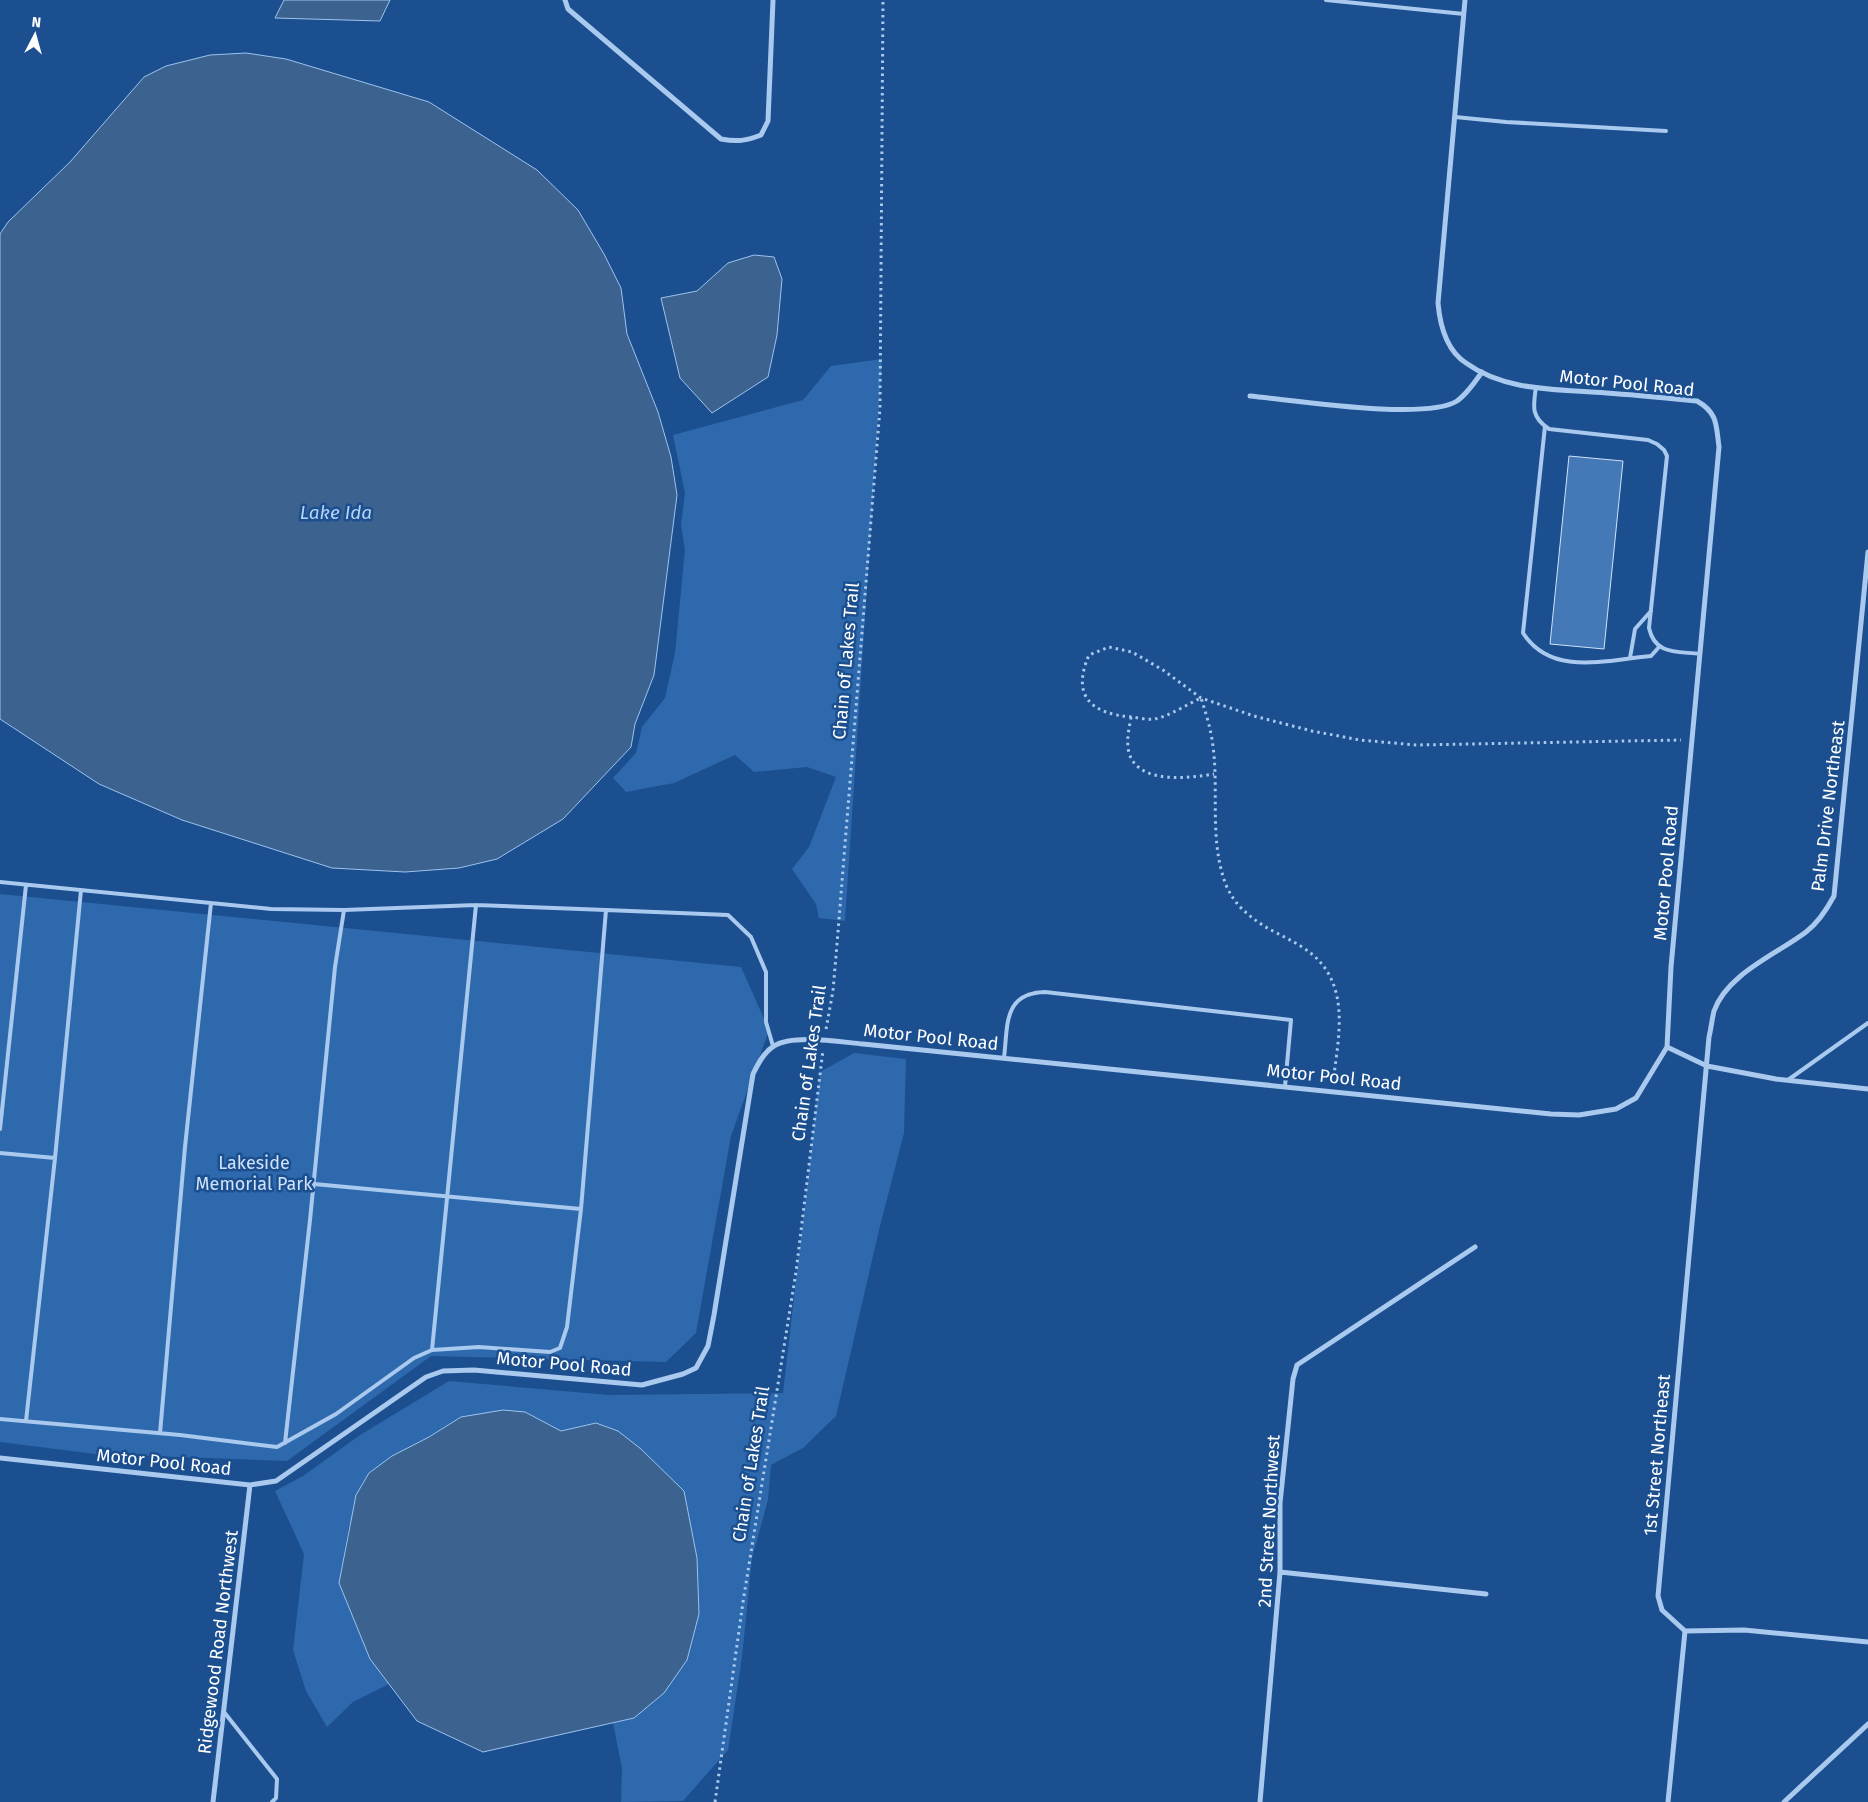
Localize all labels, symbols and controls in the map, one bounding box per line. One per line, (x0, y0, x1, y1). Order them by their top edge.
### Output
north arrow (10, 10, 60, 60)
text: N (31, 14, 42, 32)
street label: Motor Pool Road (1558, 365, 1696, 401)
water label: Lake Ida (300, 501, 372, 524)
street label: Chain of Lakes Trail (828, 581, 864, 741)
street label: Palm Drive Northeast (1807, 719, 1849, 893)
street label: Motor Pool Road (1649, 805, 1683, 941)
street label: Chain of Lakes Trail (787, 983, 831, 1143)
street label: Motor Pool Road (862, 1019, 1000, 1055)
street label: Motor Pool Road (1265, 1059, 1403, 1095)
park label: Lakeside Memorial Park (196, 1152, 313, 1195)
street label: Motor Pool Road (496, 1347, 632, 1381)
street label: 1st Street Northeast (1639, 1373, 1675, 1537)
street label: Chain of Lakes Trail (728, 1384, 774, 1544)
street label: 2nd Street Northwest (1253, 1434, 1285, 1608)
street label: Motor Pool Road (95, 1444, 233, 1480)
street label: Ridgewood Road Northwest (193, 1528, 243, 1755)

